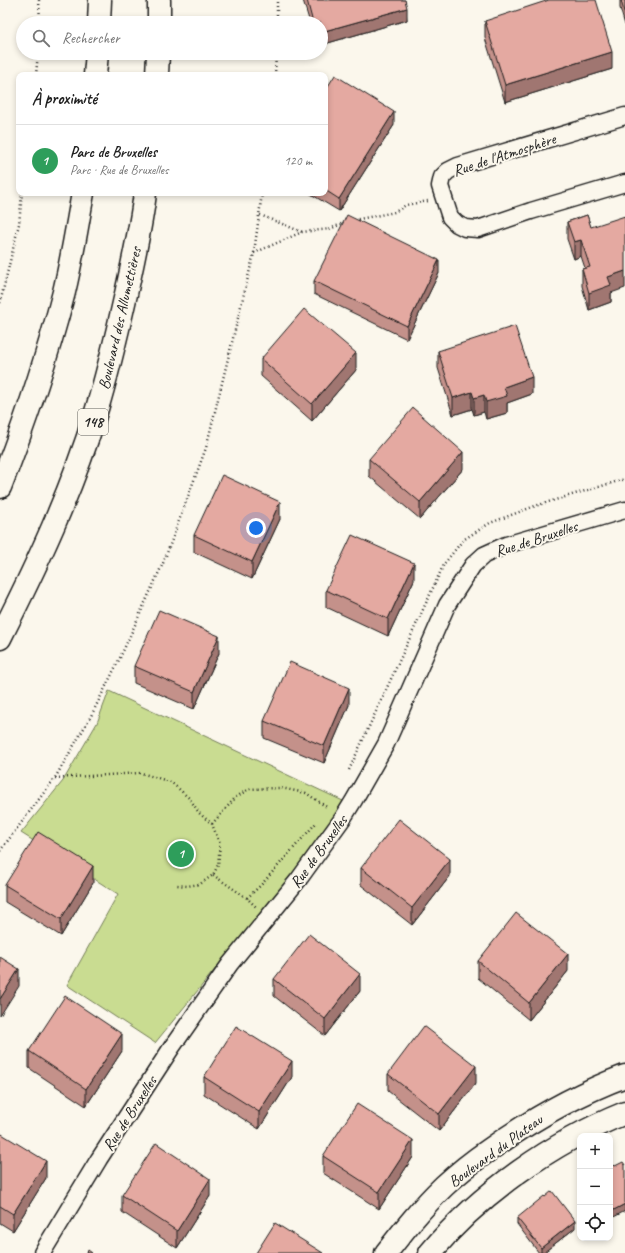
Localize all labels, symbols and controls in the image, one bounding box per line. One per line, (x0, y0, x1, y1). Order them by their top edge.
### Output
search box (16, 16, 328, 60)
icon: search (30, 27, 52, 49)
text: Rechercher (62, 29, 120, 48)
text: À proximité (32, 88, 97, 109)
street label: Rue de l'Atmosphère (450, 128, 560, 181)
text: Parc de Bruxelles (70, 143, 157, 162)
text: 1 (42, 153, 48, 169)
text: 120 m (284, 153, 312, 169)
text: Parc · Rue de Bruxelles (70, 162, 168, 178)
street label: Boulevard des Allumettières (94, 244, 146, 391)
road number: 148 (78, 409, 108, 435)
street label: Rue de Bruxelles (493, 516, 581, 562)
your location (246, 518, 266, 538)
street label: Rue de Bruxelles (286, 810, 353, 892)
pin: 1 (168, 839, 194, 869)
street label: Rue de Bruxelles (98, 1071, 162, 1155)
street label: Boulevard du Plateau (445, 1109, 547, 1192)
map controls (577, 1133, 613, 1241)
button: + (577, 1133, 613, 1169)
button: − (577, 1169, 613, 1205)
button: locate (577, 1205, 613, 1241)

